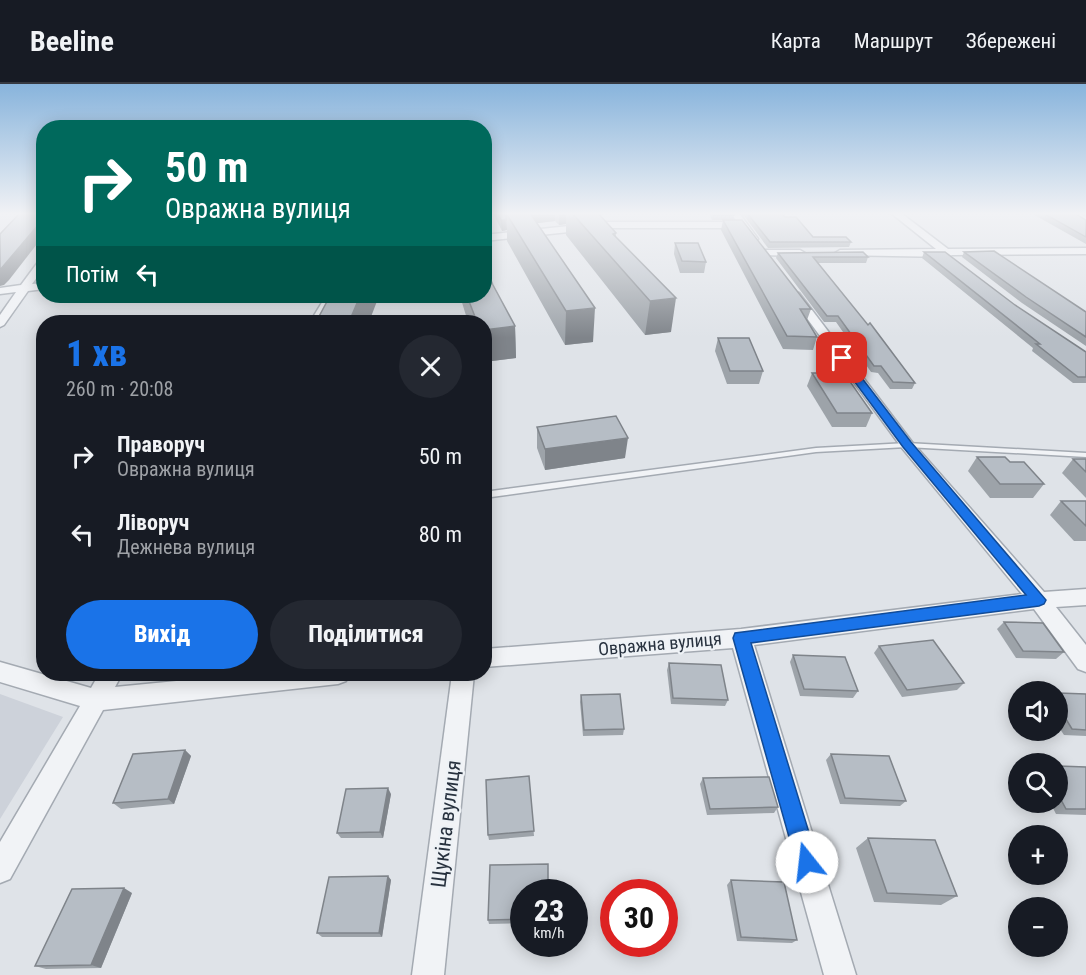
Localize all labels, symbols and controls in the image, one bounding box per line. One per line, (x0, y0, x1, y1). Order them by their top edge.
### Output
text: Beeline (30, 25, 114, 58)
text: Карта (771, 29, 821, 53)
text: Маршрут (854, 29, 933, 53)
text: Збережені (966, 29, 1056, 53)
text: 50 m (165, 143, 248, 192)
icon: right (66, 144, 144, 222)
text: Овражна вулиця (165, 193, 351, 225)
icon: left (131, 258, 164, 291)
text: Потім (66, 262, 119, 287)
pin (816, 332, 867, 383)
text: 1 хв (66, 333, 127, 375)
button: close (399, 335, 462, 398)
icon: arrive (825, 341, 858, 374)
text: 260 m · 20:08 (66, 377, 173, 401)
text: Праворуч (117, 432, 205, 457)
icon: right (66, 440, 99, 473)
text: 50 m (419, 444, 462, 469)
text: Овражна вулиця (117, 457, 255, 481)
text: Ліворуч (117, 510, 189, 535)
icon: left (66, 518, 99, 551)
text: 80 m (419, 522, 462, 547)
text: Дежнева вулиця (117, 535, 255, 559)
button: Вихід (66, 600, 258, 669)
button: Поділитися (270, 600, 462, 669)
street label: Овражна вулиця (597, 628, 723, 659)
map controls (1008, 681, 1068, 957)
button: sound (1008, 681, 1068, 741)
button: search (1008, 753, 1068, 813)
street label: Щукіна вулиця (426, 759, 466, 889)
button: + (1008, 825, 1068, 885)
position arrow (775, 830, 839, 894)
speed limit sign: 30 (600, 879, 678, 957)
text: 23 (534, 893, 564, 928)
button: − (1008, 897, 1068, 957)
text: km/h (534, 924, 564, 942)

